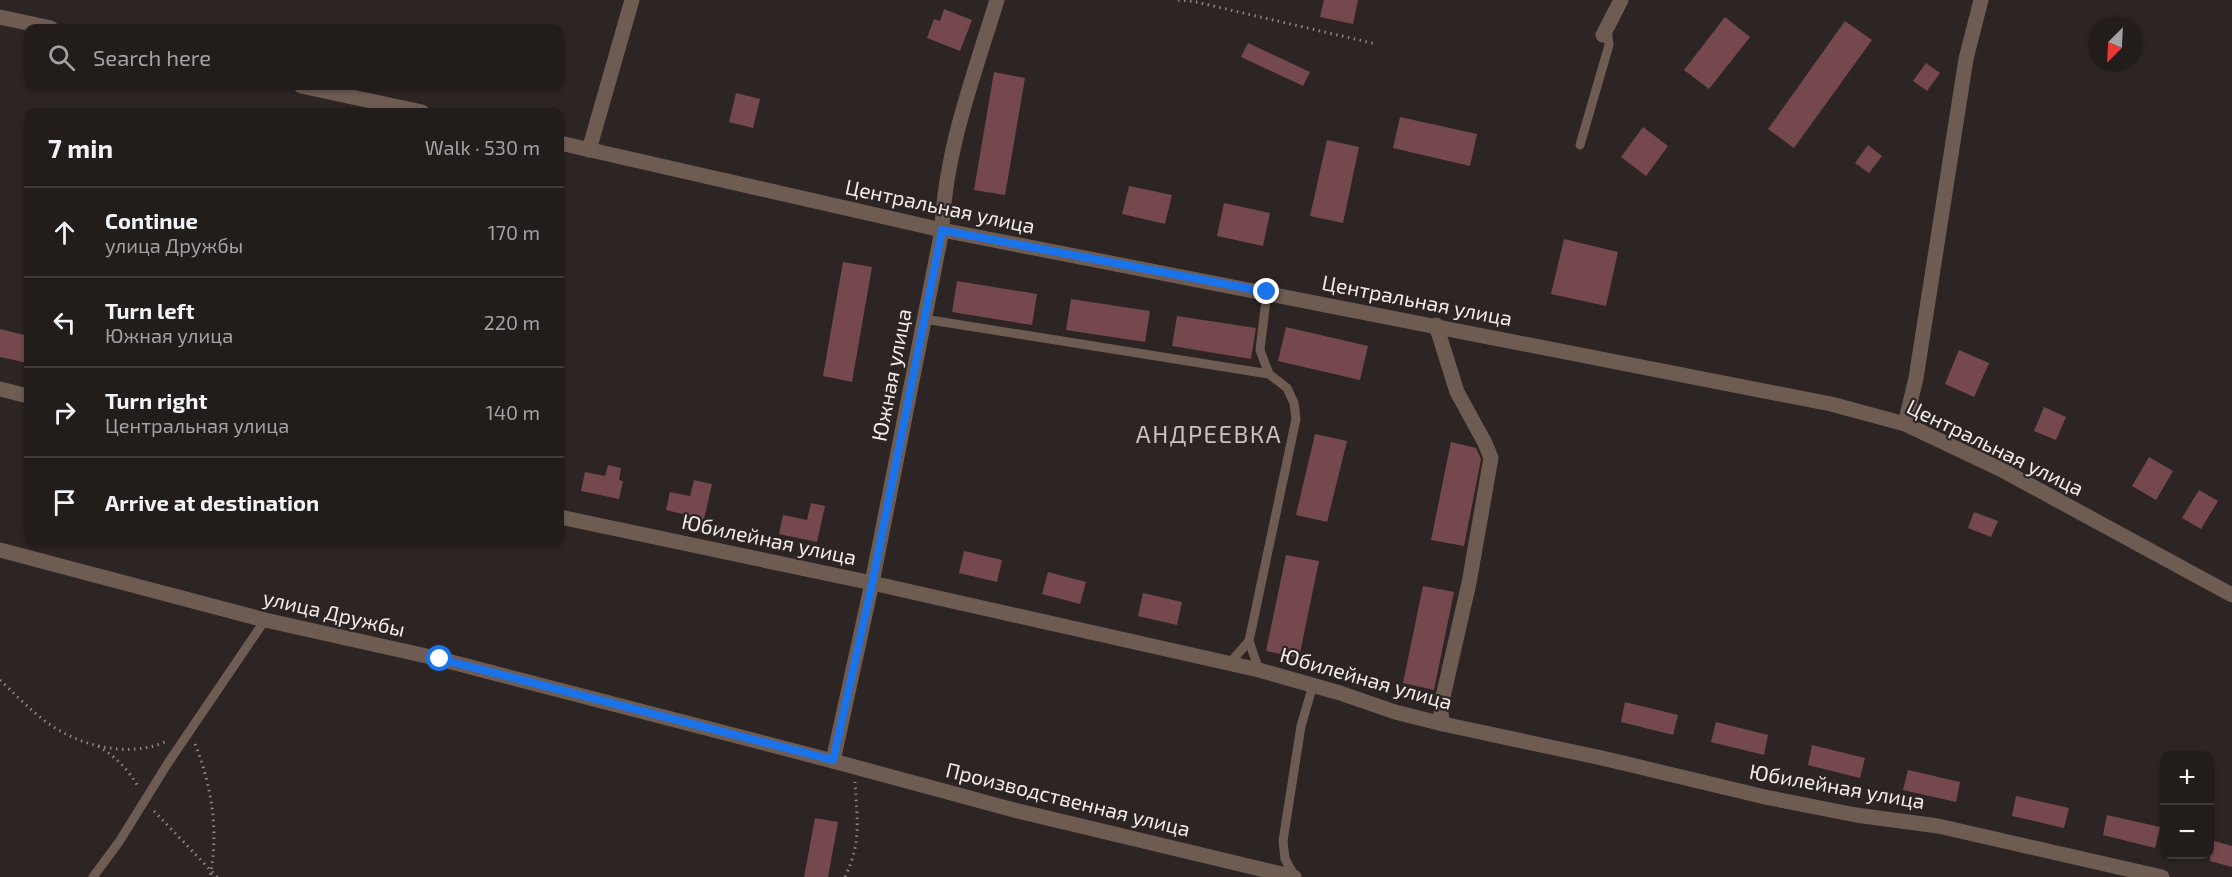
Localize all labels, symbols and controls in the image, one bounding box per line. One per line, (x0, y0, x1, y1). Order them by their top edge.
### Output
north arrow (2088, 18, 2142, 72)
search box (24, 24, 564, 90)
icon: search (45, 41, 78, 74)
text: Search here (93, 44, 211, 70)
text: 7 min (48, 132, 113, 163)
text: Walk · 530 m (425, 135, 540, 159)
street label: Центральная улица (843, 173, 1037, 239)
text: Continue (105, 207, 198, 233)
icon: ahead (48, 216, 81, 249)
text: 170 m (488, 220, 540, 244)
text: улица Дружбы (105, 233, 243, 257)
street label: Центральная улица (1320, 269, 1515, 331)
route end (1253, 278, 1279, 304)
text: Turn left (105, 297, 194, 323)
icon: left (48, 306, 81, 339)
street label: Южная улица (865, 306, 917, 443)
text: 220 m (483, 310, 540, 334)
text: Южная улица (105, 323, 233, 347)
text: Turn right (105, 387, 207, 413)
street label: Центральная улица (1903, 393, 2088, 501)
icon: right (48, 396, 81, 429)
text: 140 m (486, 400, 540, 424)
text: Центральная улица (105, 413, 289, 437)
district label: АНДРЕЕВКА (1136, 419, 1282, 448)
icon: arrive (48, 486, 81, 519)
text: Arrive at destination (105, 489, 319, 515)
street label: Юбилейная улица (680, 508, 859, 570)
street label: улица Дружбы (261, 584, 408, 642)
street label: Юбилейная улица (1277, 641, 1455, 715)
route start (426, 645, 452, 671)
map controls (2160, 751, 2214, 859)
button: + (2160, 751, 2214, 805)
street label: Производственная улица (943, 756, 1193, 842)
street label: Юбилейная улица (1747, 758, 1927, 814)
button: − (2160, 805, 2214, 859)

